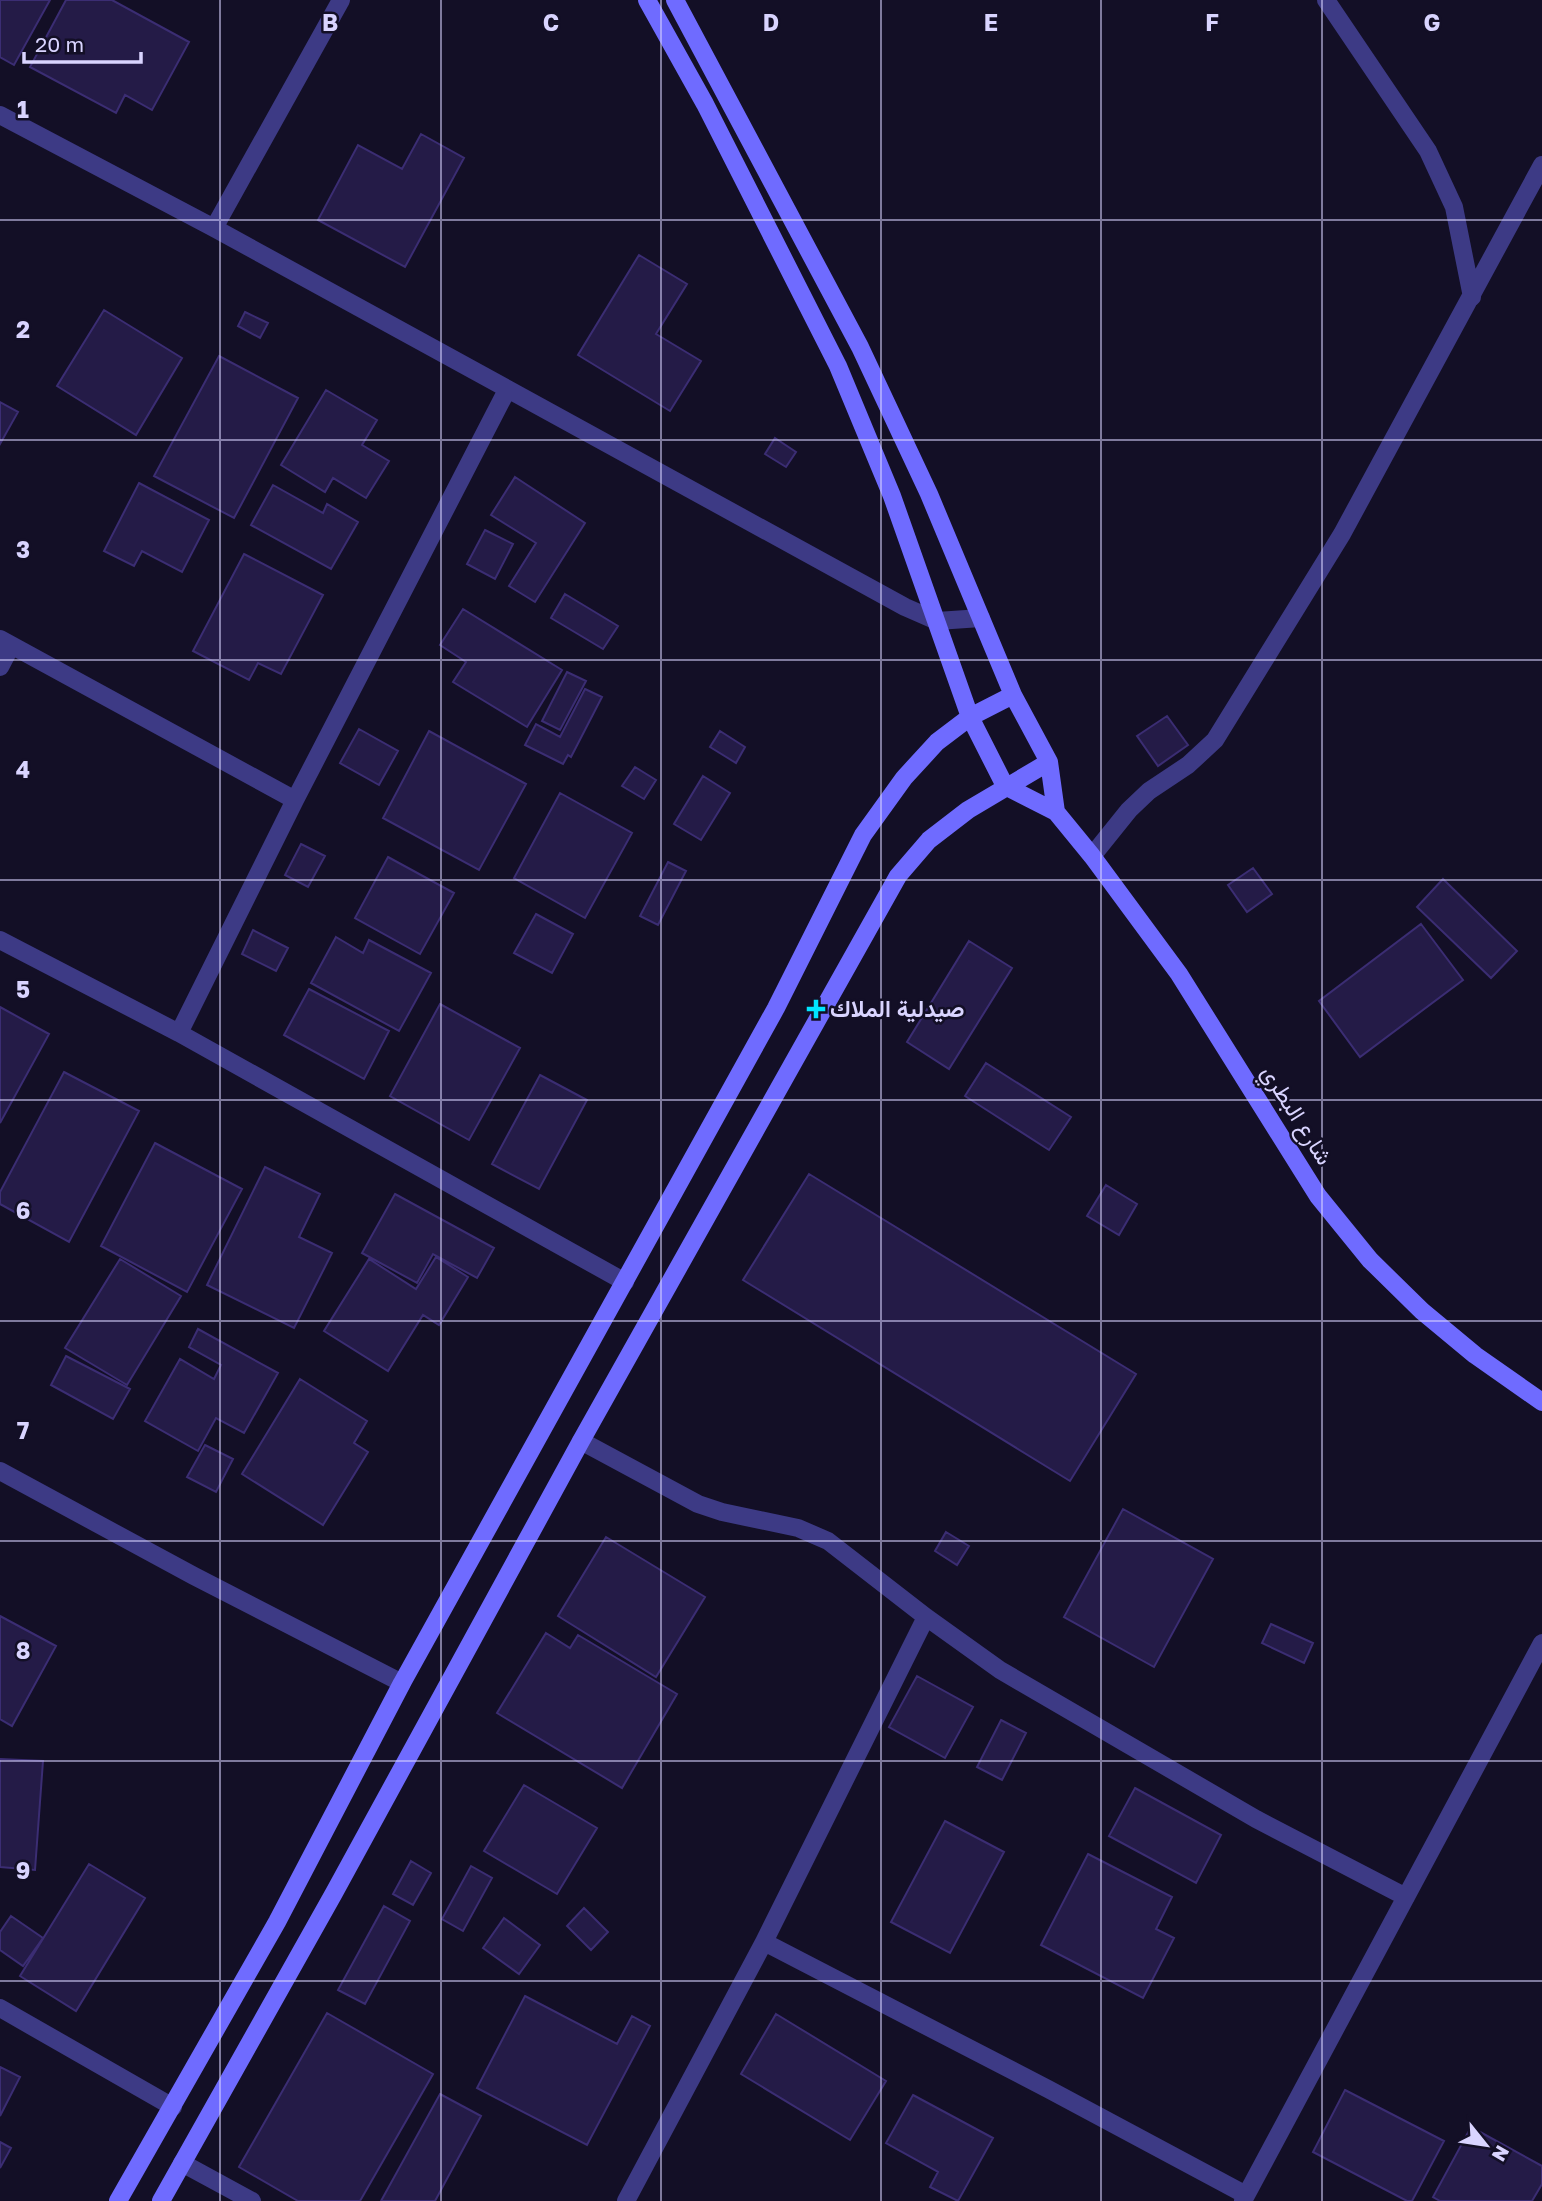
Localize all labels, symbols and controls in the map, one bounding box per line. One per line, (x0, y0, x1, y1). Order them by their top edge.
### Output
text: B (322, 8, 338, 36)
text: C (543, 8, 559, 36)
text: D (763, 8, 779, 36)
text: E (984, 8, 998, 36)
text: F (1205, 8, 1219, 36)
text: G (1424, 8, 1440, 36)
scale bar (24, 21, 142, 65)
text: 20 m (35, 31, 84, 57)
text: 1 (17, 95, 29, 123)
text: 2 (16, 315, 30, 343)
text: 3 (16, 535, 30, 563)
text: 4 (16, 755, 30, 783)
text: 5 (16, 975, 30, 1003)
place label: صيدلية الملاك (830, 994, 965, 1023)
marker: صيدلية الملاك (808, 1001, 824, 1017)
street label: شارع البطري (1251, 1059, 1340, 1173)
text: 6 (16, 1196, 30, 1224)
text: 7 (17, 1416, 29, 1444)
text: 8 (16, 1636, 30, 1664)
text: 9 (16, 1856, 30, 1884)
north arrow (1451, 2110, 1521, 2180)
text: N (1488, 2142, 1515, 2166)

